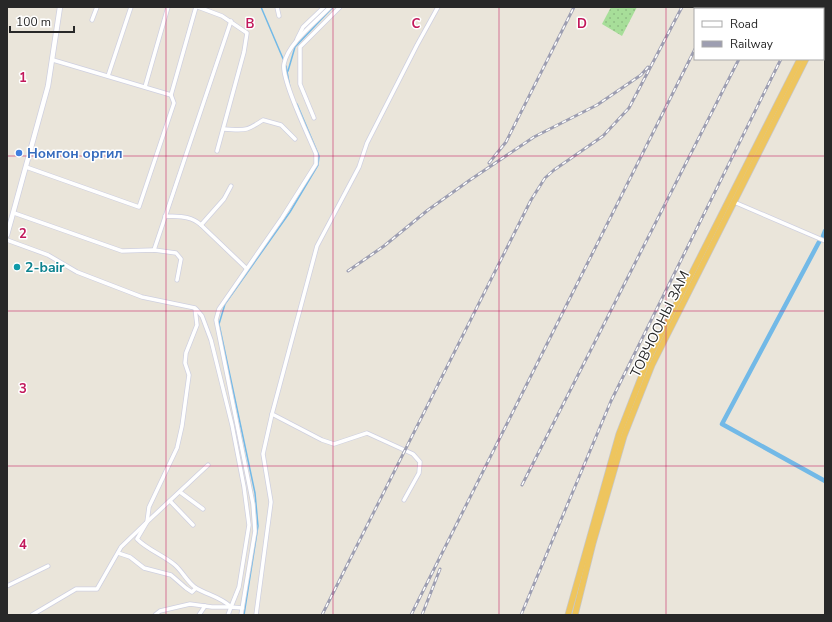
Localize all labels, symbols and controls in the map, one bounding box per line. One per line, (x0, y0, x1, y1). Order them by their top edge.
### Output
scale bar (10, 8, 74, 34)
legend (694, 8, 824, 60)
text: 100 m (16, 14, 51, 30)
text: B (246, 15, 255, 33)
text: C (412, 15, 421, 33)
text: D (577, 15, 587, 33)
text: Road (730, 16, 758, 32)
text: Railway (730, 36, 774, 52)
text: 1 (19, 69, 27, 87)
place label: Номгон оргил (27, 144, 123, 163)
marker: Номгон оргил (14, 148, 24, 158)
text: 2 (19, 225, 27, 243)
place label: 2-bair (25, 258, 65, 277)
marker: 2-bair (12, 262, 22, 272)
street label: ТОВЧООНЫ ЗАМ (626, 268, 694, 380)
text: 3 (19, 380, 27, 398)
text: 4 (19, 536, 27, 554)

